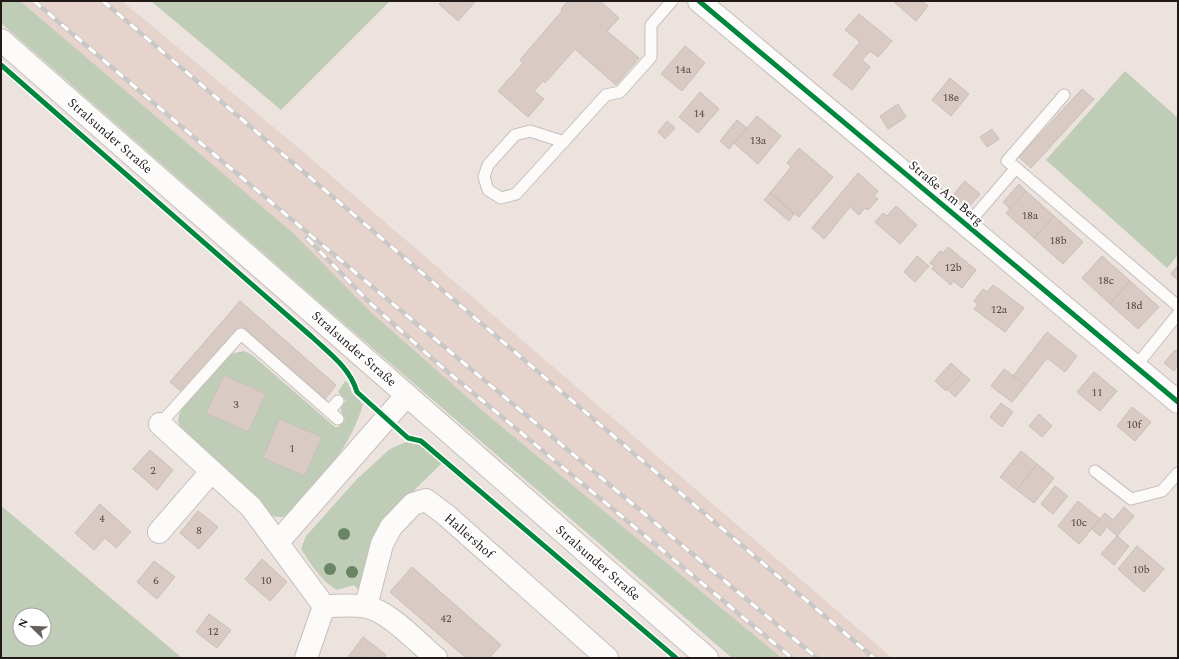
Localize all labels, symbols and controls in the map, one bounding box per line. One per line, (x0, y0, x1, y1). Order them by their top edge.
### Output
house number: 14a (675, 61, 692, 78)
house number: 18e (943, 89, 959, 106)
street label: Stralsunder Straße (63, 93, 157, 179)
house number: 14 (694, 105, 705, 122)
house number: 13a (750, 132, 767, 149)
street label: Straße Am Berg (904, 156, 988, 230)
house number: 18a (1022, 207, 1039, 224)
house number: 18b (1049, 232, 1067, 249)
house number: 12b (944, 259, 962, 276)
house number: 18c (1098, 272, 1114, 289)
house number: 18d (1125, 297, 1143, 314)
house number: 12a (991, 301, 1008, 318)
street label: Stralsunder Straße (307, 306, 401, 392)
house number: 11 (1092, 384, 1103, 401)
house number: 3 (233, 396, 239, 413)
house number: 10f (1127, 416, 1143, 433)
house number: 1 (289, 440, 295, 457)
house number: 2 (150, 462, 156, 479)
street label: Hallershof (440, 509, 500, 564)
house number: 4 (99, 510, 105, 527)
house number: 10c (1071, 514, 1087, 531)
street label: Stralsunder Straße (551, 520, 645, 606)
house number: 8 (196, 522, 202, 539)
house number: 10b (1132, 561, 1150, 578)
house number: 6 (153, 572, 159, 589)
house number: 10 (261, 572, 272, 589)
north arrow (12, 607, 52, 647)
house number: 42 (441, 610, 452, 627)
text: N (14, 616, 33, 631)
house number: 12 (208, 623, 219, 640)

